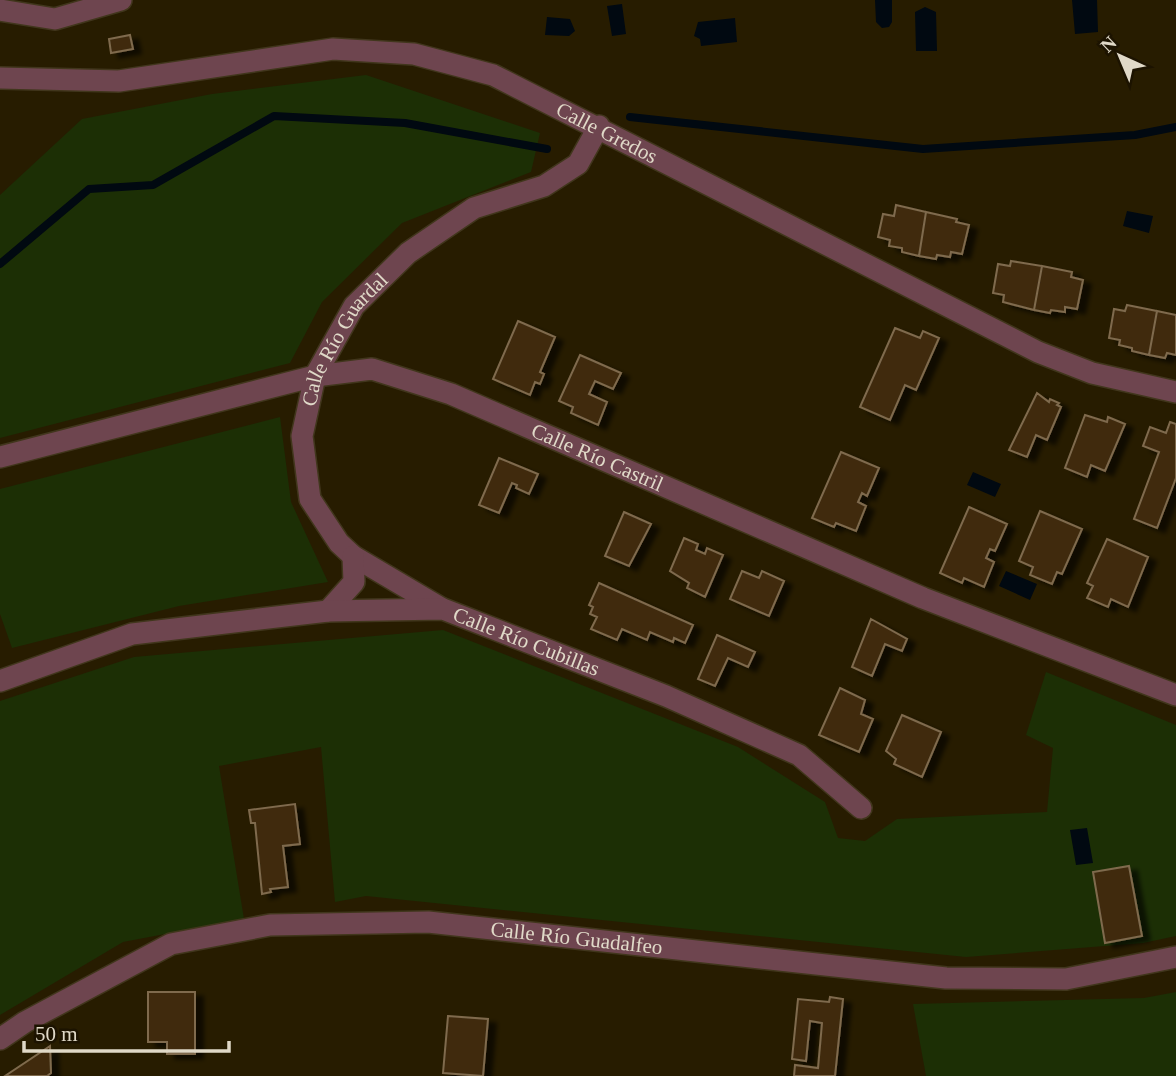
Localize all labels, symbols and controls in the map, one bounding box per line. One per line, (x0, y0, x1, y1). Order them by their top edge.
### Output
north arrow (1085, 21, 1155, 91)
text: N (1096, 32, 1121, 56)
street label: Calle Gredos (552, 97, 661, 169)
street label: Calle Río Guardal (297, 268, 393, 408)
street label: Calle Río Castril (528, 418, 667, 496)
street label: Calle Río Cubillas (450, 602, 603, 681)
street label: Calle Río Guadalfeo (489, 917, 664, 959)
scale bar (24, 1010, 229, 1054)
text: 50 m (35, 1022, 78, 1046)

